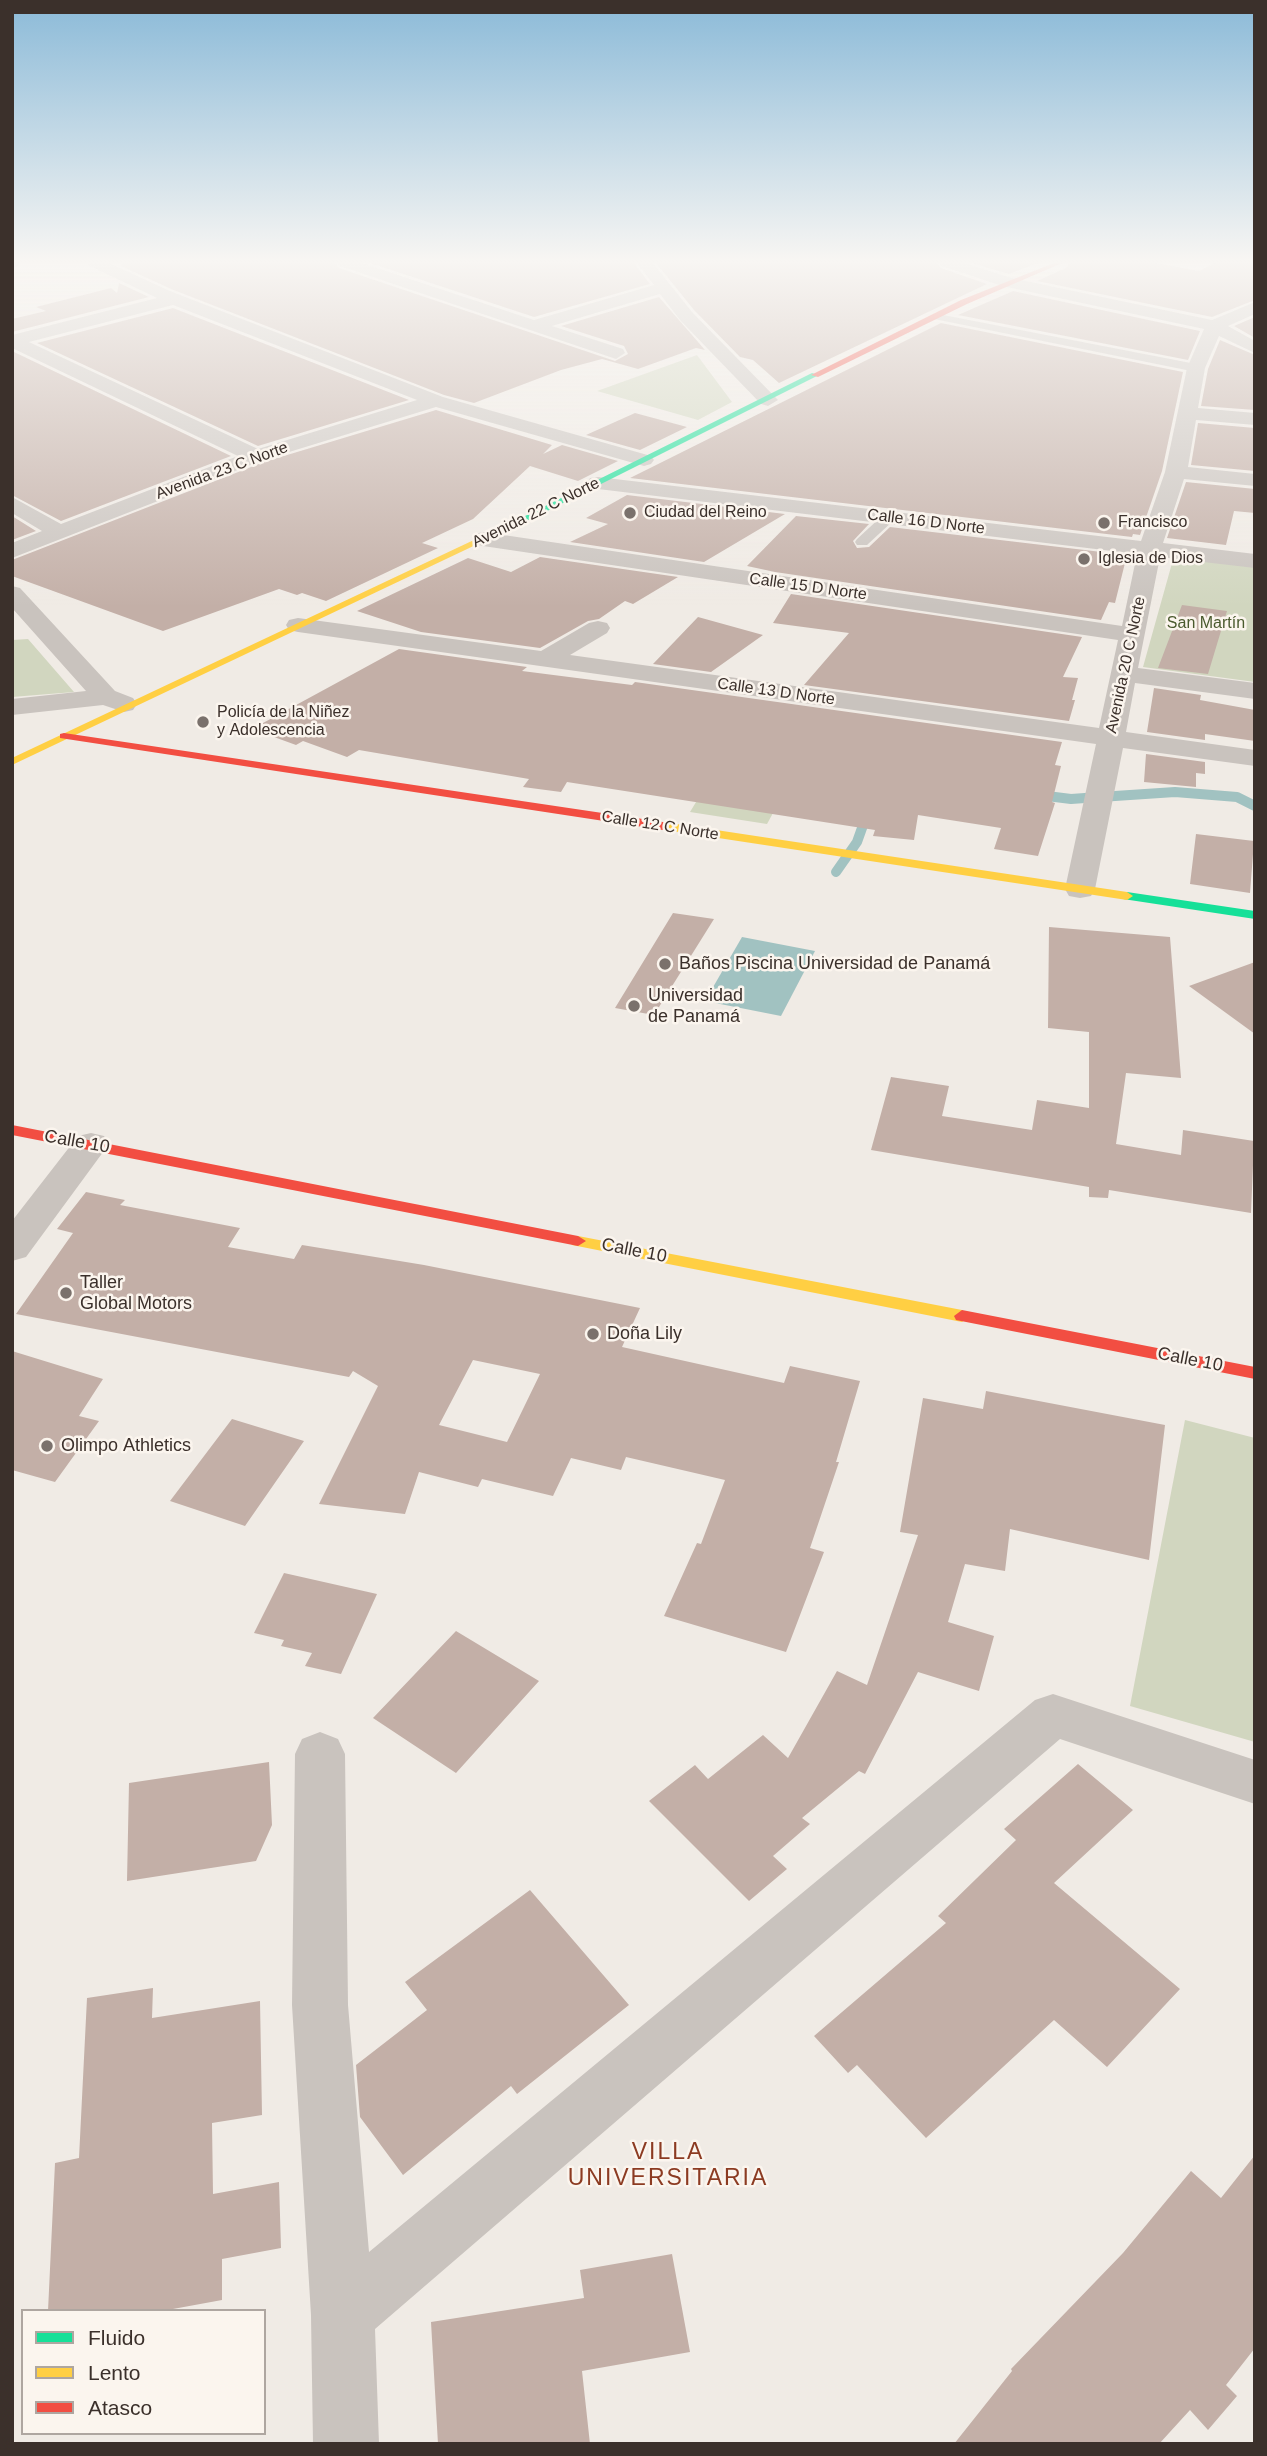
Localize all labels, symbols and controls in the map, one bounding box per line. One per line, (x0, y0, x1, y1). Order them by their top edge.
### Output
street label: Avenida 23 C Norte (153, 438, 291, 504)
street label: Avenida 22 C Norte (469, 474, 603, 552)
place label: Ciudad del Reino (644, 503, 767, 523)
marker: Ciudad del Reino (622, 505, 638, 521)
street label: Calle 16 D Norte (866, 505, 986, 539)
place label: Francisco (1118, 513, 1187, 533)
marker: Francisco (1096, 515, 1112, 531)
place label: Iglesia de Dios (1098, 549, 1203, 569)
marker: Iglesia de Dios (1076, 551, 1092, 567)
street label: Calle 15 D Norte (748, 569, 868, 605)
street label: Avenida 20 C Norte (1102, 595, 1150, 735)
park label: San Martín (1167, 614, 1245, 634)
street label: Calle 13 D Norte (716, 674, 836, 710)
place label: Policía de la Niñez y Adolescencia (217, 703, 350, 741)
marker: Policía de la Niñez y Adolescencia (195, 714, 211, 730)
street label: Calle 12 C Norte (600, 807, 720, 845)
place label: Baños Piscina Universidad de Panamá (679, 953, 990, 975)
marker: Baños Piscina Universidad de Panamá (657, 956, 673, 972)
place label: Universidad de Panamá (648, 985, 743, 1028)
marker: Universidad de Panamá (626, 998, 642, 1014)
street label: Calle 10 (43, 1126, 111, 1158)
street label: Calle 10 (600, 1234, 668, 1268)
place label: Taller Global Motors (80, 1272, 192, 1314)
marker: Taller Global Motors (58, 1285, 74, 1301)
place label: Doña Lily (607, 1323, 682, 1345)
marker: Doña Lily (585, 1326, 601, 1342)
street label: Calle 10 (1156, 1343, 1224, 1377)
place label: Olimpo Athletics (61, 1435, 191, 1457)
marker: Olimpo Athletics (39, 1438, 55, 1454)
district label: VILLA UNIVERSITARIA (569, 2139, 767, 2193)
legend (21, 2309, 266, 2435)
text: Fluido (88, 2326, 145, 2349)
text: Lento (88, 2361, 141, 2384)
text: Atasco (88, 2396, 152, 2419)

